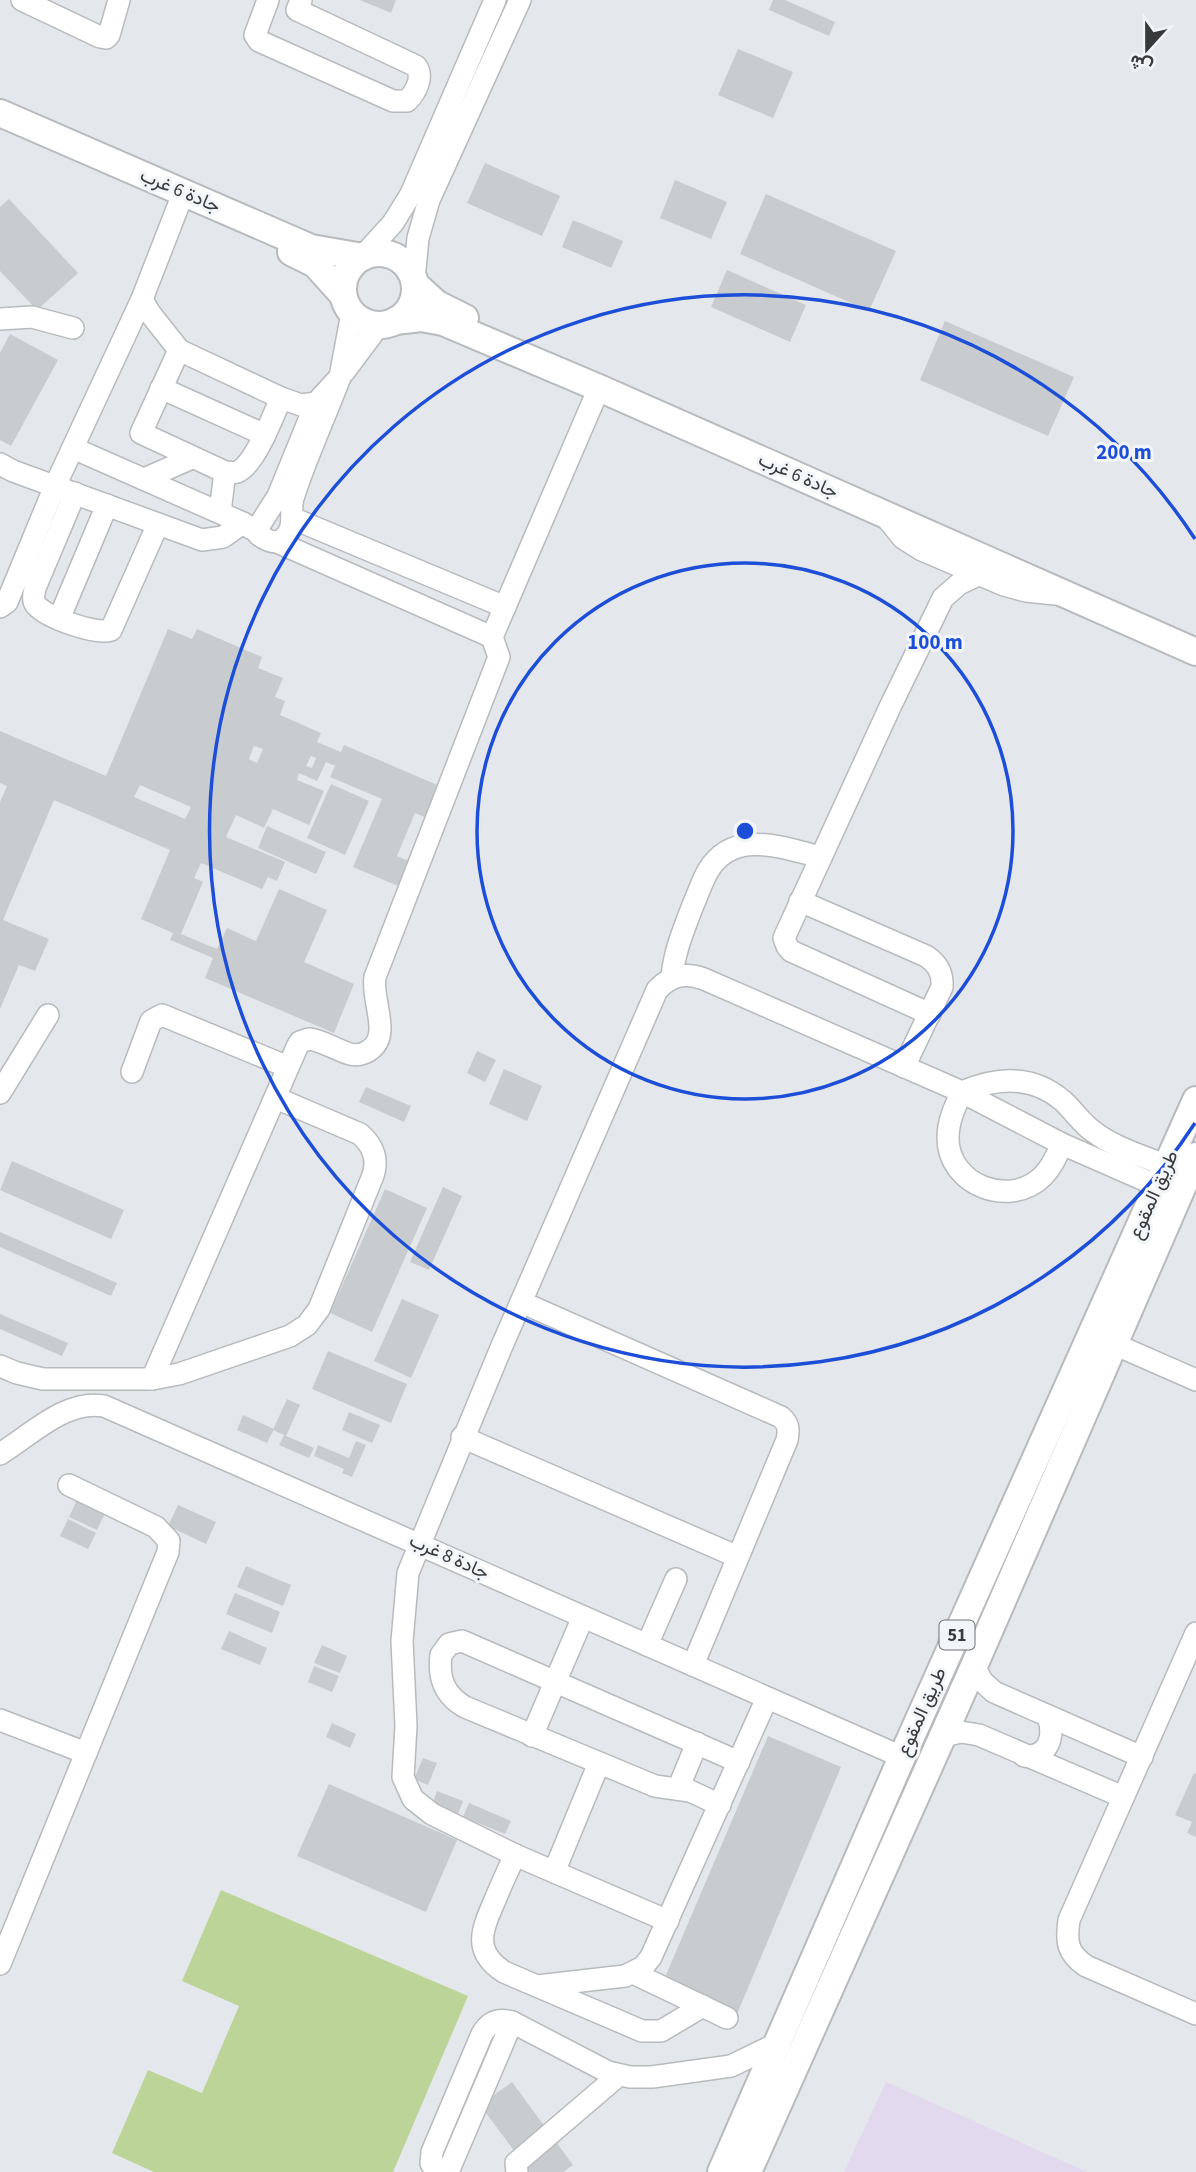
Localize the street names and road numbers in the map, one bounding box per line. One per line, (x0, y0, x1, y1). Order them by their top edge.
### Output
street label: جادة 6 غرب (136, 162, 224, 220)
street label: جادة 6 غرب (754, 446, 842, 506)
street label: طريق المقوع (1122, 1146, 1186, 1244)
street label: جادة 8 غرب (405, 1527, 493, 1587)
road number: 51 (940, 1620, 974, 1650)
street label: طريق المقوع (890, 1663, 954, 1761)

